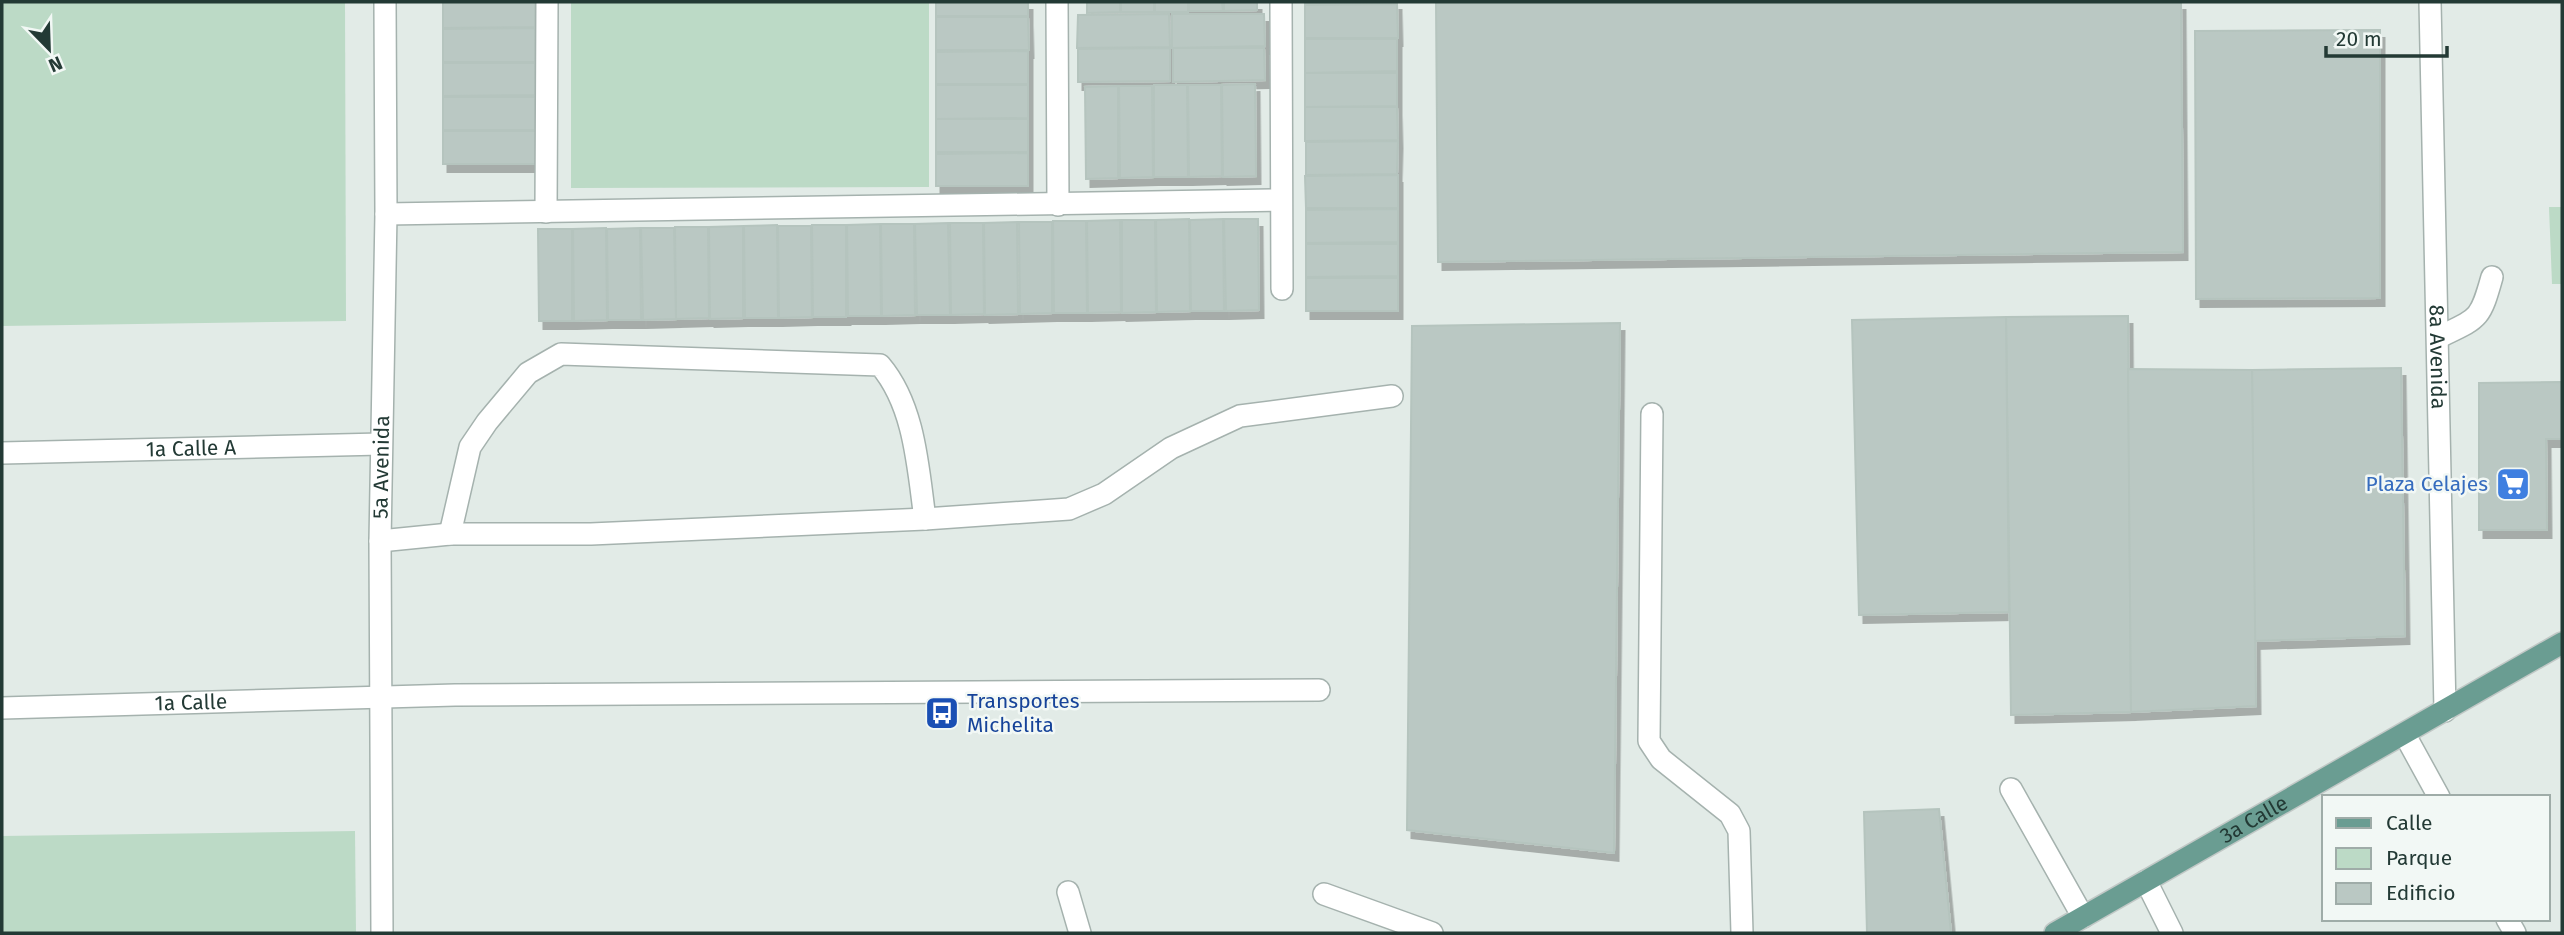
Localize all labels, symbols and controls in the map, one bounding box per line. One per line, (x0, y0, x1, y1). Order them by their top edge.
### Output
north arrow (14, 14, 84, 84)
scale bar (2326, 14, 2447, 58)
text: 20 m (2336, 26, 2382, 52)
text: N (45, 51, 66, 77)
street label: 8a Avenida (2423, 304, 2452, 409)
street label: 5a Avenida (367, 415, 395, 519)
street label: 1a Calle A (146, 434, 236, 463)
supermarket icon: Plaza Celajes (2494, 465, 2532, 503)
place label: Plaza Celajes (2366, 471, 2488, 497)
place label: Transportes Michelita (967, 688, 1080, 738)
street label: 1a Calle (154, 689, 228, 717)
bus stop icon: Transportes Michelita (923, 694, 961, 732)
street label: 3a Calle (2215, 790, 2292, 849)
legend (2322, 795, 2550, 921)
text: Calle (2386, 810, 2432, 836)
text: Parque (2386, 845, 2452, 871)
text: Edificio (2386, 880, 2456, 906)

